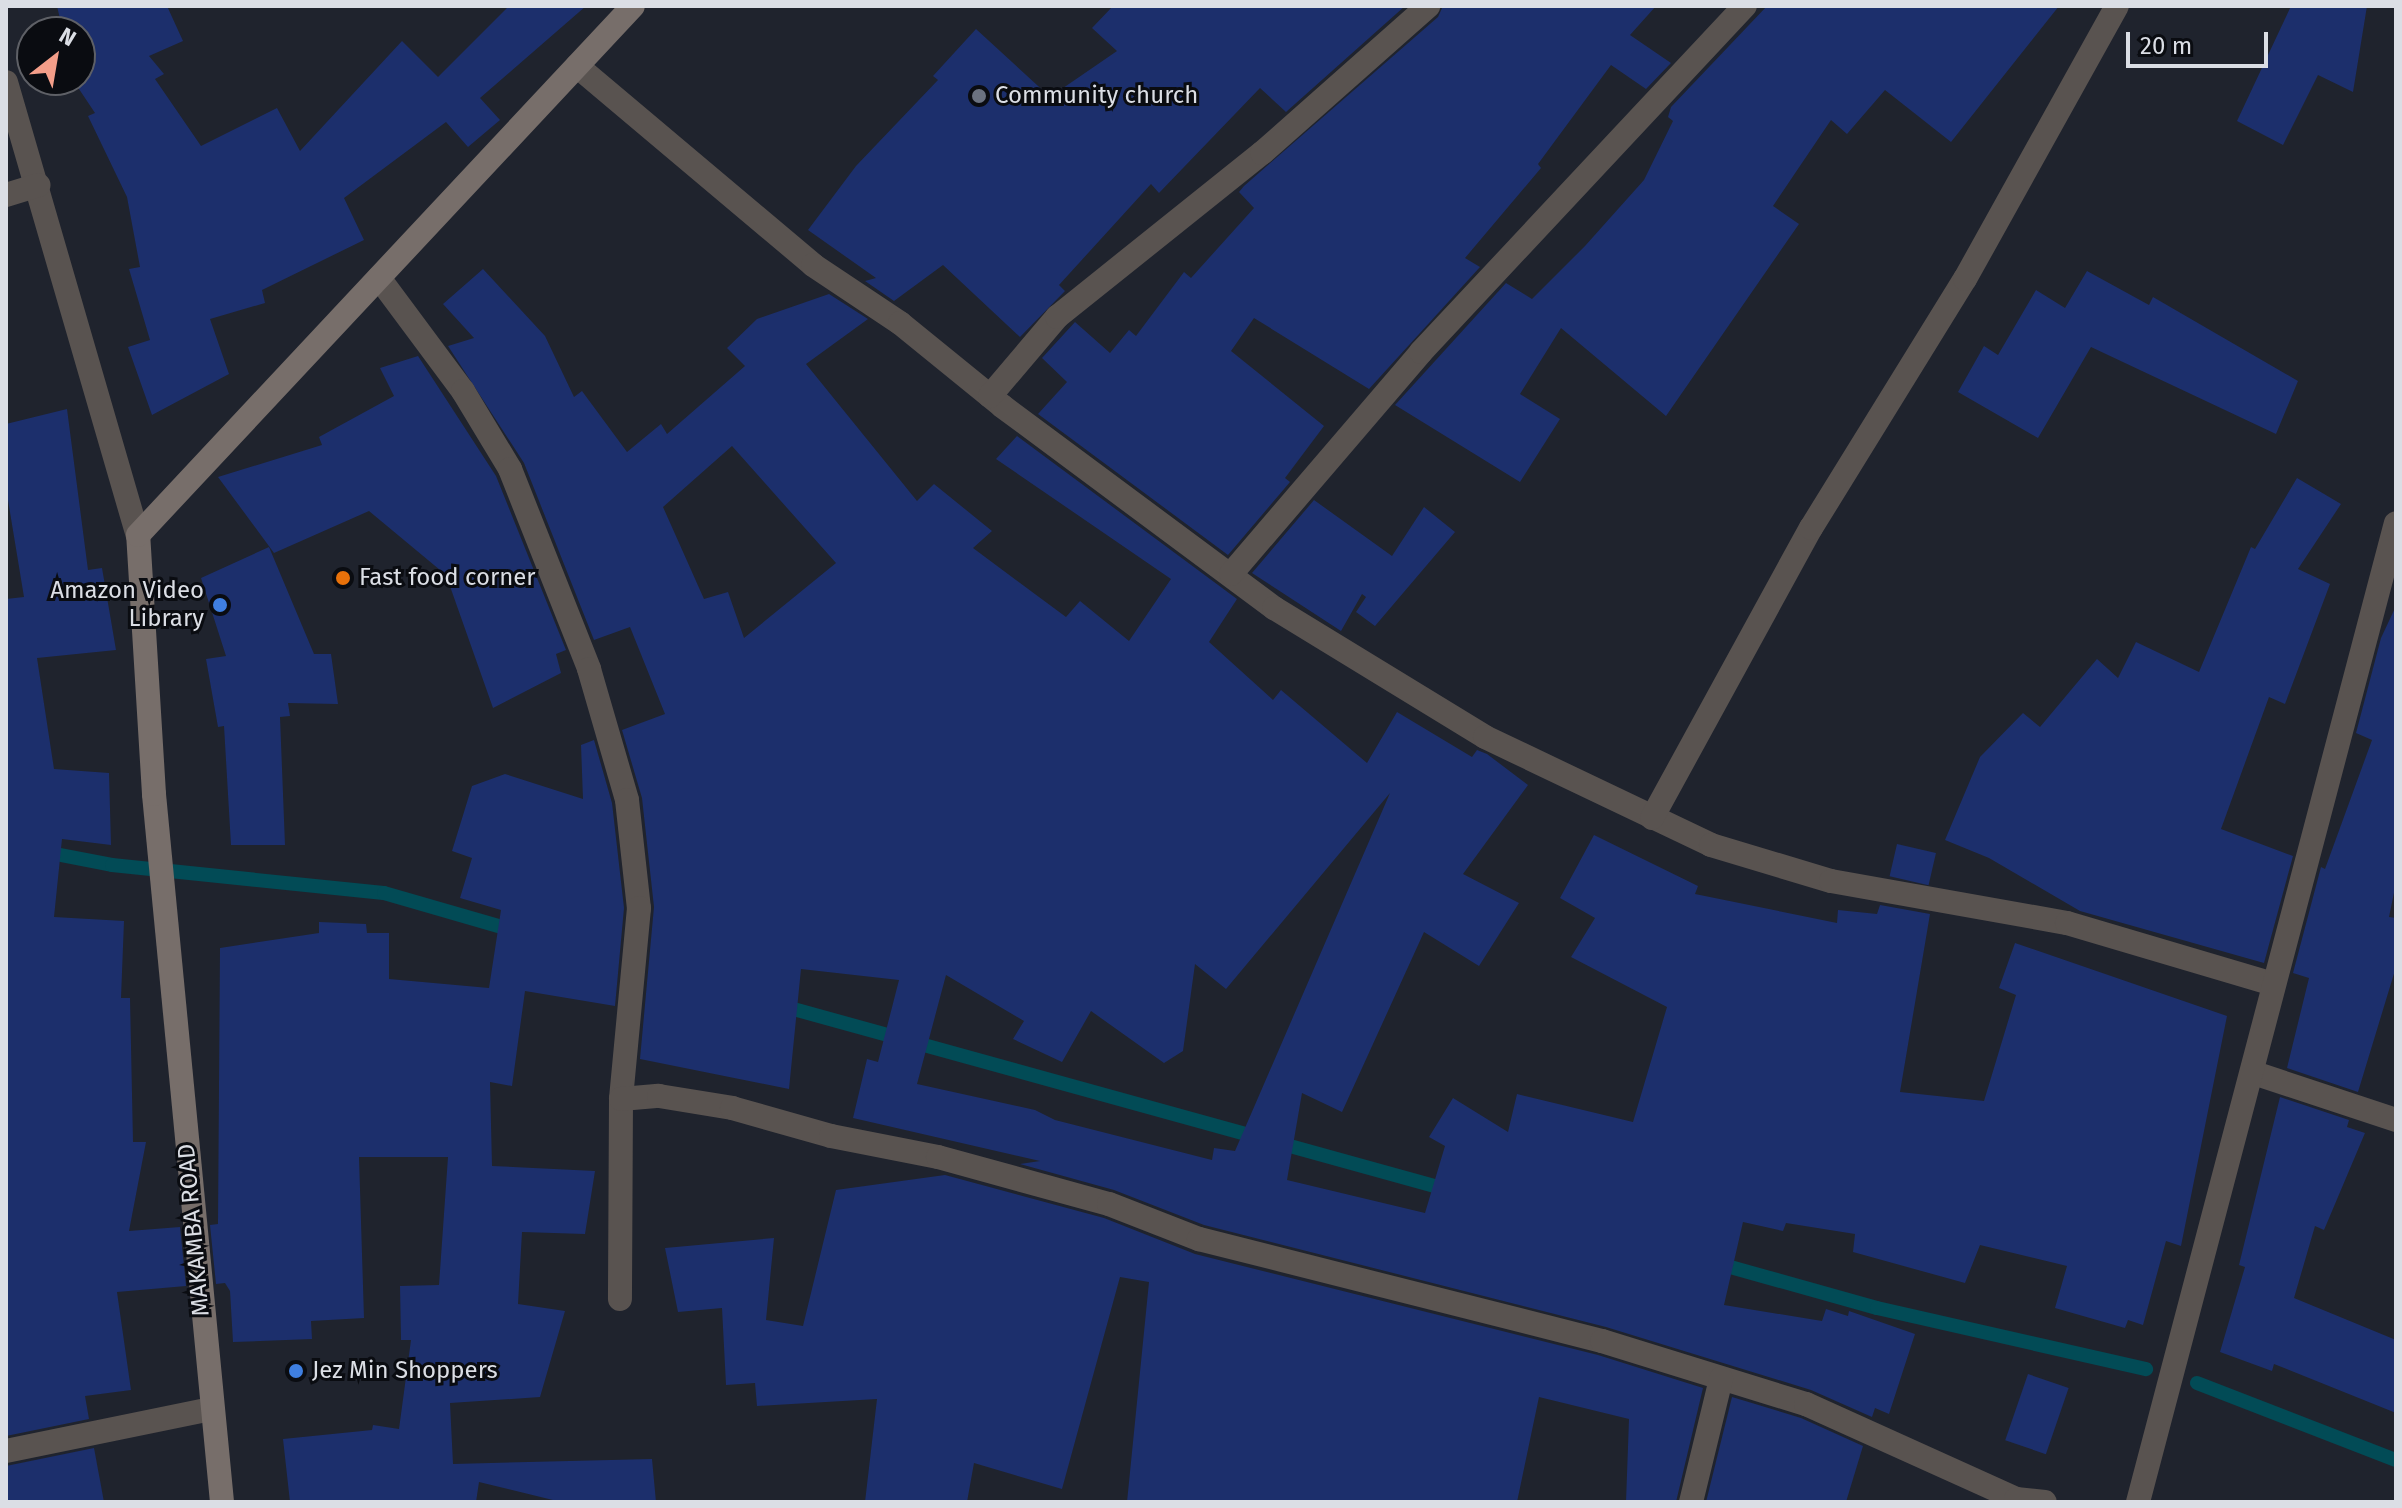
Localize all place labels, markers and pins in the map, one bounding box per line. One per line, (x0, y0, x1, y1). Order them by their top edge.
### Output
place label: Community church (995, 82, 1198, 110)
marker: Community church (970, 87, 988, 105)
place label: Fast food corner (359, 564, 536, 592)
marker: Fast food corner (334, 569, 352, 587)
place label: Amazon Video Library (50, 577, 204, 633)
marker: Amazon Video Library (211, 596, 229, 614)
place label: Jez Min Shoppers (312, 1357, 498, 1385)
marker: Jez Min Shoppers (287, 1362, 305, 1380)

